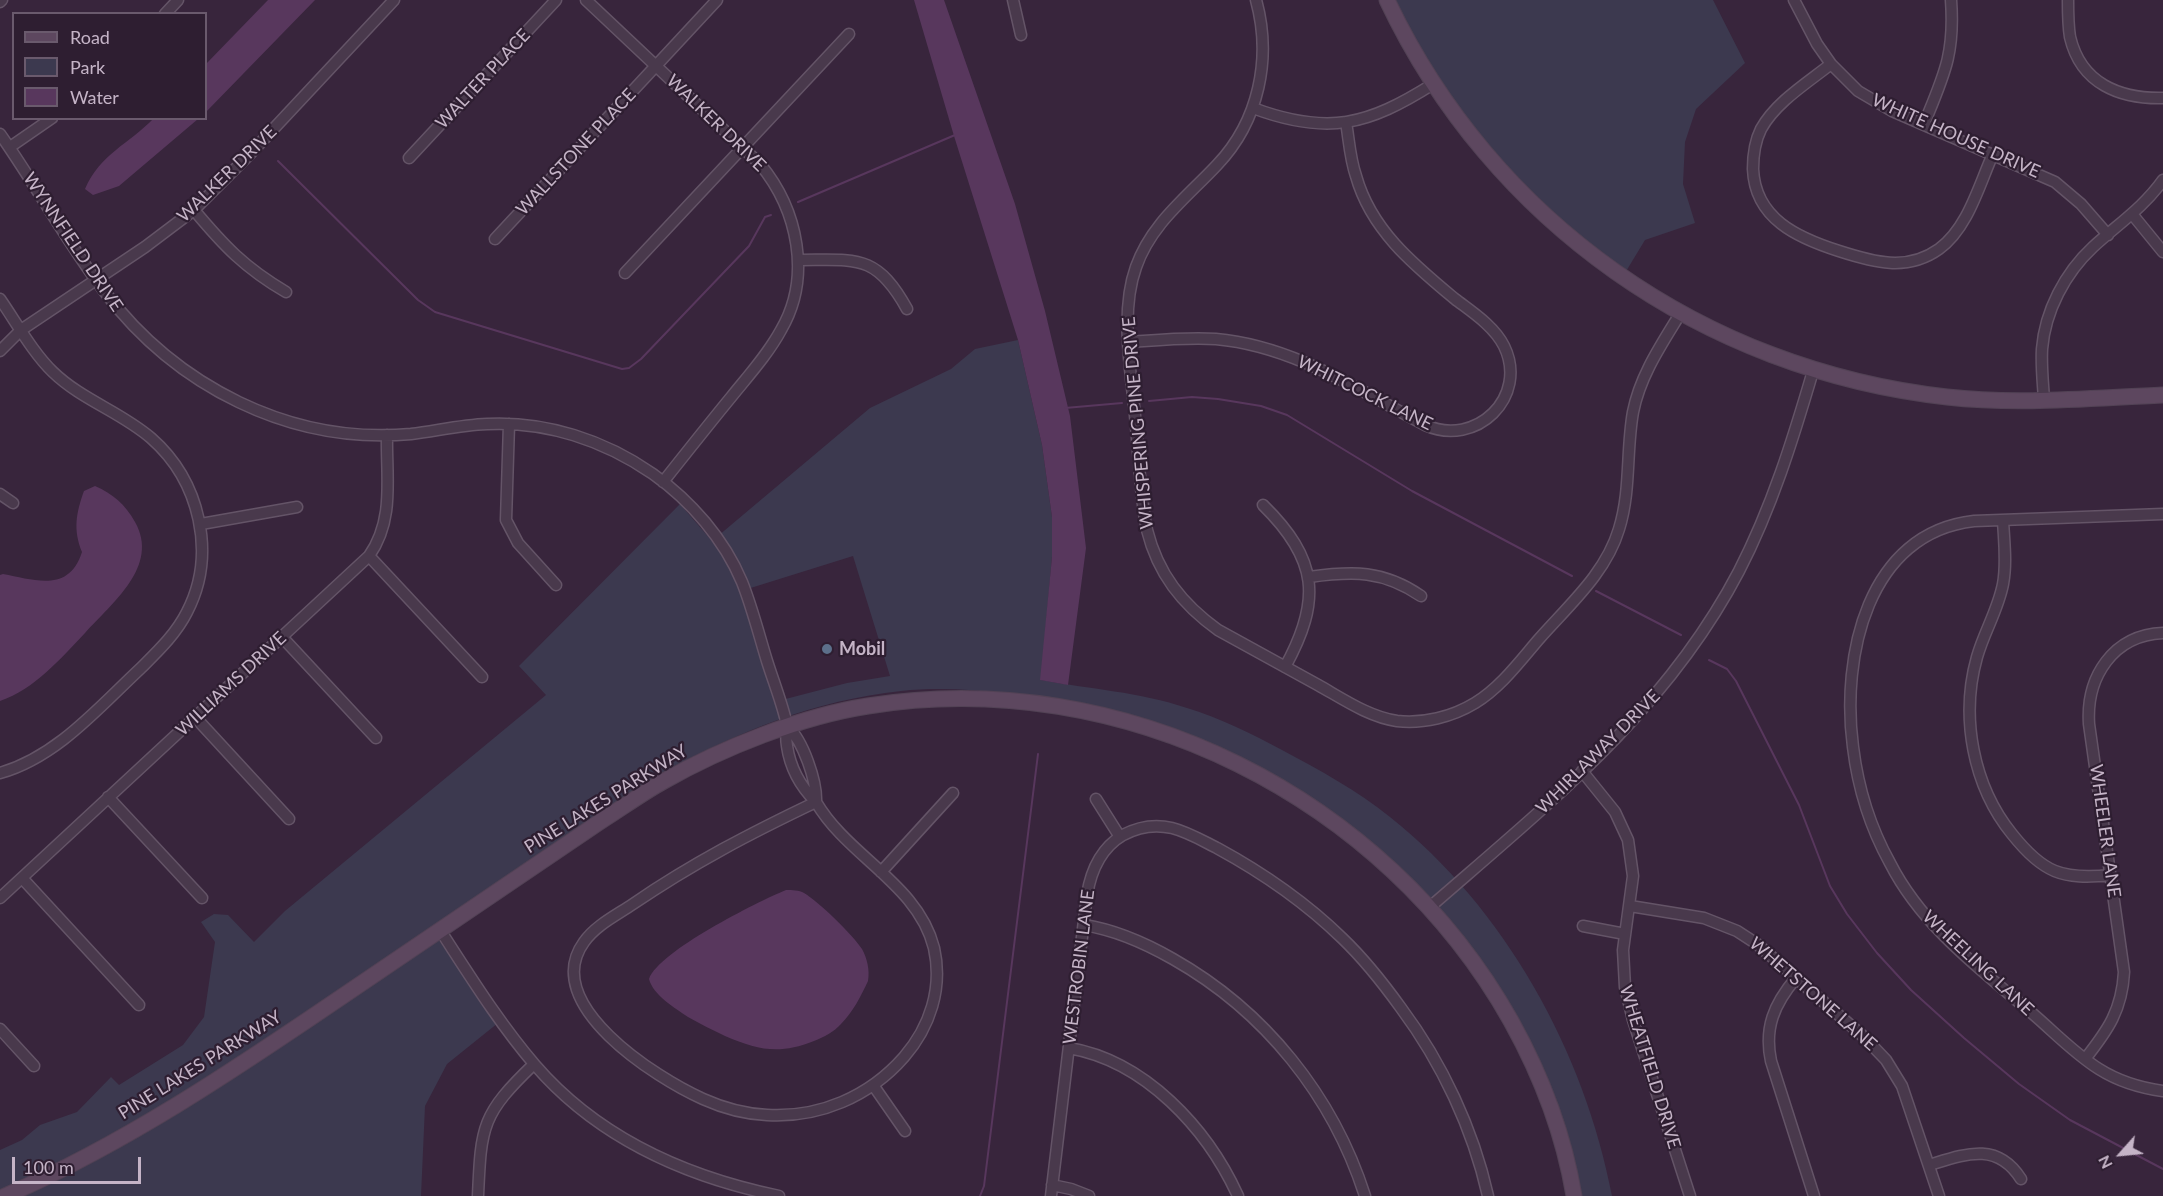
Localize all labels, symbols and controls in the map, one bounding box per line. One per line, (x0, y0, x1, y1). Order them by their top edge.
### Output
legend (12, 12, 207, 120)
street label: WALTER PLACE (431, 25, 535, 133)
text: Road (70, 26, 110, 48)
text: Park (70, 56, 105, 78)
street label: WALKER DRIVE (662, 70, 770, 176)
street label: WALLSTONE PLACE (512, 84, 640, 220)
text: Water (70, 86, 119, 108)
street label: WHITE HOUSE DRIVE (1869, 89, 2043, 183)
street label: WALKER DRIVE (173, 121, 281, 227)
street label: WYNNFIELD DRIVE (18, 168, 128, 316)
street label: WHISPERING PINE DRIVE (1118, 316, 1158, 530)
street label: WHITCOCK LANE (1294, 351, 1436, 435)
street label: WILLIAMS DRIVE (171, 627, 291, 741)
place label: Mobil (839, 638, 885, 660)
marker: Mobil (820, 642, 834, 656)
street label: WHIRLAWAY DRIVE (1531, 685, 1665, 819)
street label: PINE LAKES PARKWAY (521, 740, 691, 858)
street label: WHEELER LANE (2085, 763, 2125, 899)
street label: WESTROBIN LANE (1059, 888, 1099, 1046)
street label: WHEELING LANE (1918, 906, 2038, 1020)
street label: WHETSTONE LANE (1745, 933, 1881, 1055)
street label: WHEATFIELD DRIVE (1615, 983, 1685, 1151)
street label: PINE LAKES PARKWAY (115, 1006, 285, 1124)
north arrow (2091, 1124, 2151, 1184)
scale bar (15, 1145, 144, 1183)
text: N (2093, 1153, 2116, 1172)
text: 100 m (23, 1156, 74, 1178)

